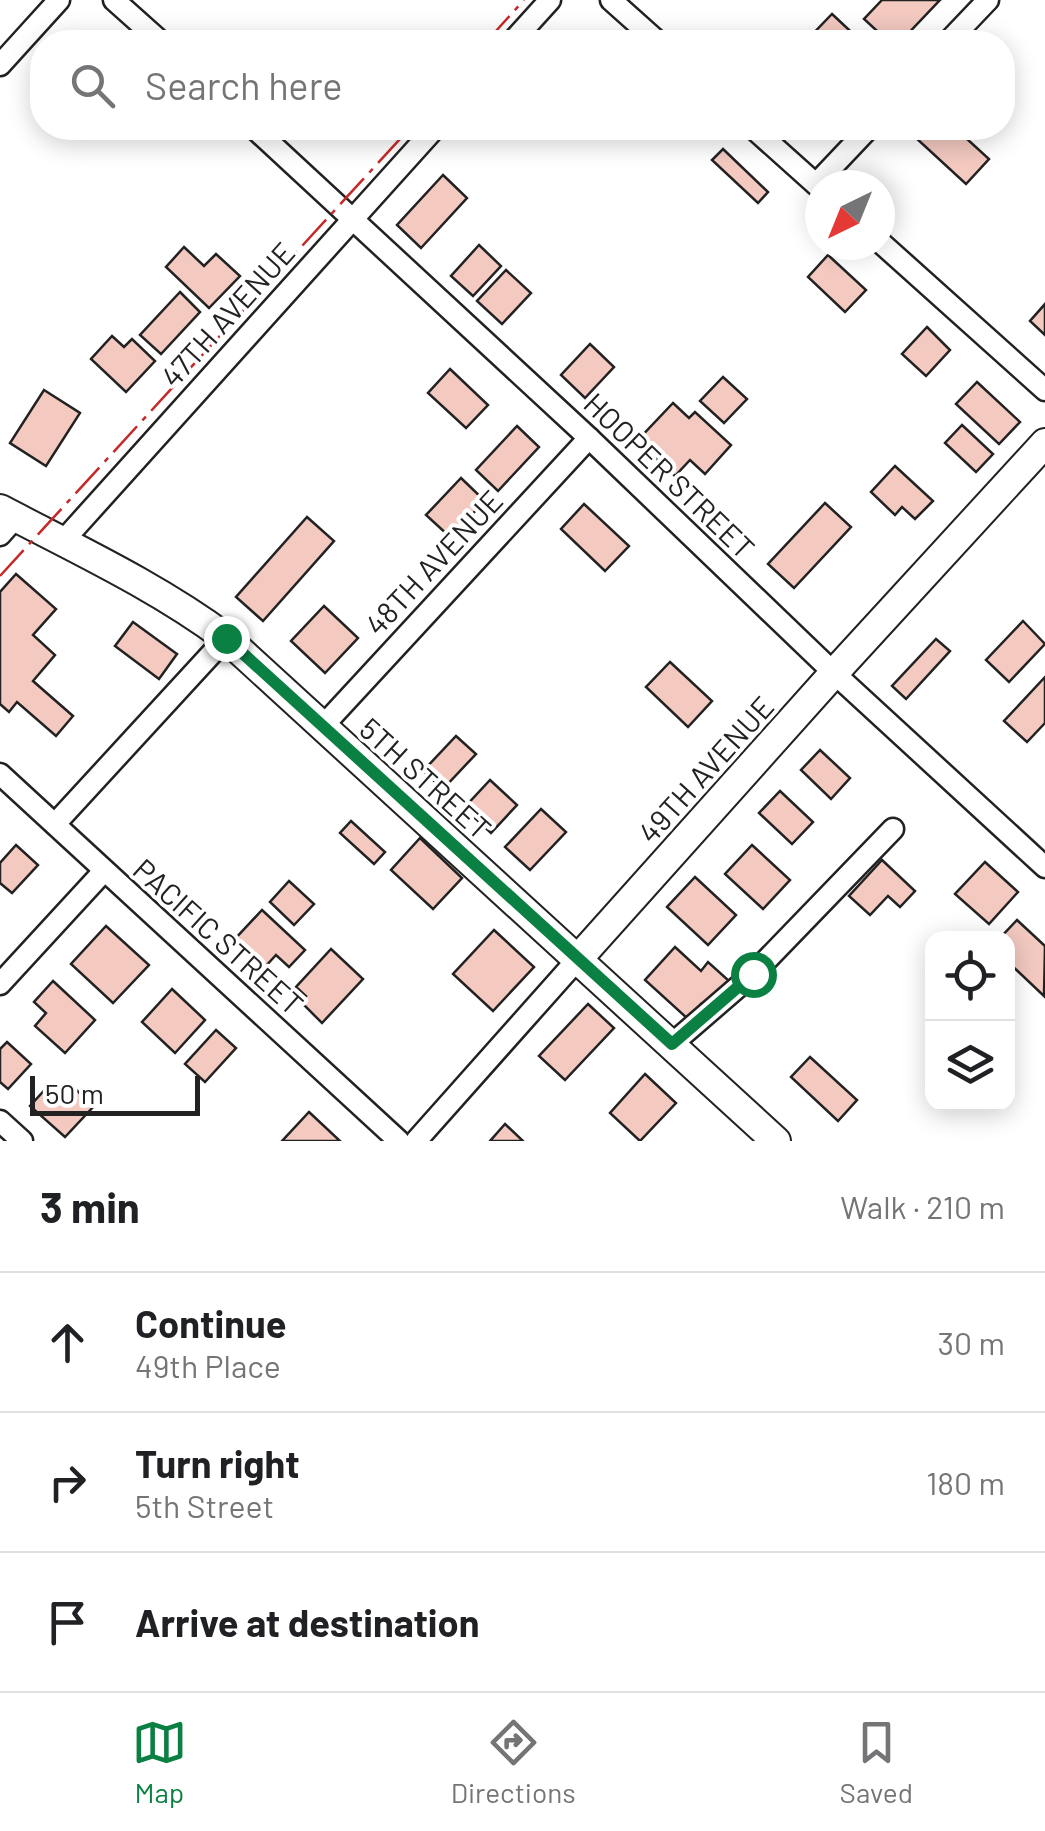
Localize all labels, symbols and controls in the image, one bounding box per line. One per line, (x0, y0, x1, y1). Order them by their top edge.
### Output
search box (30, 30, 1015, 140)
icon: search (65, 58, 120, 113)
text: Search here (145, 62, 343, 108)
north arrow (805, 170, 895, 260)
street label: 47TH AVENUE (153, 234, 301, 394)
street label: HOOPER STREET (577, 385, 763, 565)
street label: 48TH AVENUE (357, 482, 509, 642)
route end (204, 616, 250, 662)
street label: 49TH AVENUE (630, 688, 780, 850)
street label: 5TH STREET (353, 710, 499, 846)
street label: PACIFIC STREET (127, 850, 311, 1022)
map controls (925, 931, 1015, 1111)
button: locate (925, 931, 1015, 1021)
route start (731, 952, 777, 998)
button: layers (925, 1021, 1015, 1111)
scale bar (30, 1071, 200, 1116)
text: 50 m (45, 1076, 104, 1110)
text: 3 min (40, 1181, 140, 1231)
text: Walk · 210 m (840, 1187, 1005, 1225)
text: Continue (135, 1300, 286, 1346)
icon: ahead (40, 1315, 95, 1370)
text: 30 m (938, 1323, 1005, 1361)
text: 49th Place (135, 1346, 281, 1384)
text: Turn right (135, 1440, 300, 1486)
icon: right (40, 1455, 95, 1510)
text: 180 m (926, 1463, 1005, 1501)
text: 5th Street (135, 1486, 274, 1524)
icon: arrive (40, 1595, 95, 1650)
text: Arrive at destination (135, 1599, 480, 1645)
tab: Map (132, 1715, 187, 1809)
tab: Directions (451, 1715, 576, 1809)
tab: Saved (840, 1715, 913, 1809)

